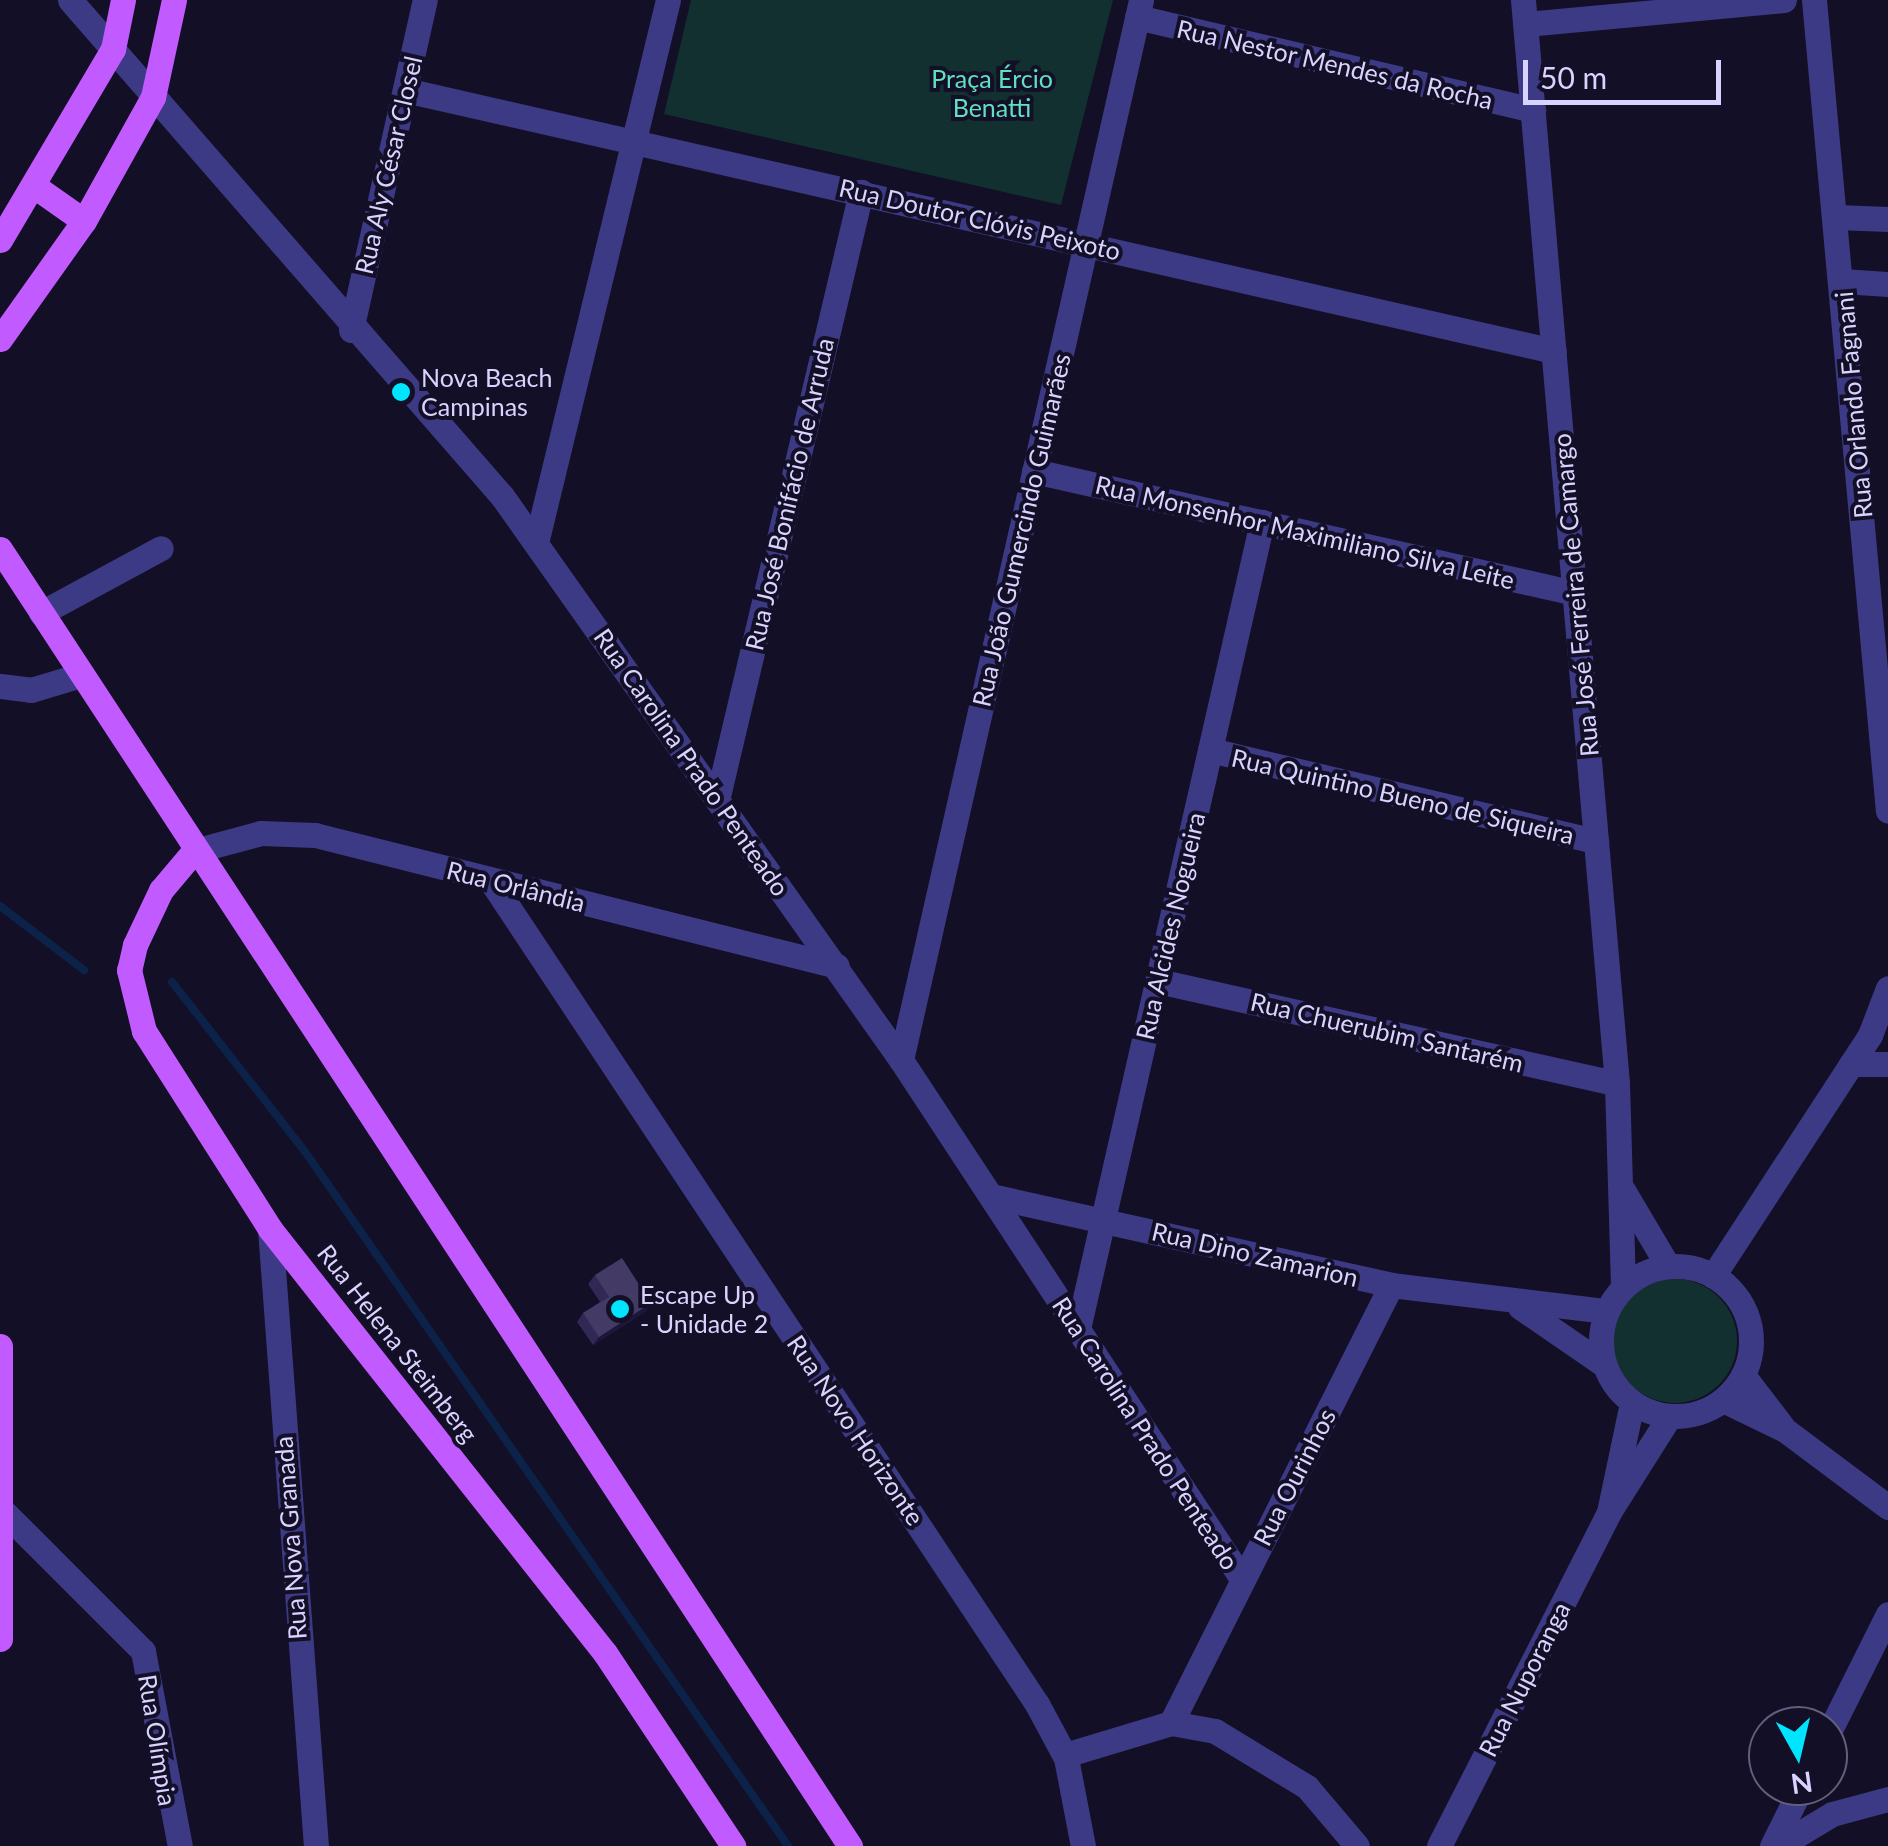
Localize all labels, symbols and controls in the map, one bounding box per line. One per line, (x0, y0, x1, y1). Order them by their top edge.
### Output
street label: Rua Nestor Mendes da Rocha (1174, 13, 1496, 115)
scale bar (1528, 40, 1726, 102)
street label: Rua Aly César Closel (348, 52, 428, 278)
text: 50 m (1540, 59, 1607, 95)
park label: Praça Ércio Benatti (931, 64, 1053, 123)
street label: Rua Doutor Clóvis Peixoto (836, 172, 1124, 266)
street label: Rua Orlando Fagnani (1828, 290, 1878, 520)
street label: Rua José Bonifácio de Arruda (738, 334, 840, 654)
street label: Rua João Gumercindo Guimarães (966, 350, 1076, 710)
place label: Nova Beach Campinas (421, 363, 552, 422)
marker: Nova Beach Campinas (390, 381, 412, 403)
street label: Rua José Ferreira de Camargo (1546, 432, 1604, 758)
street label: Rua Monsenhor Maximiliano Silva Leite (1092, 469, 1518, 595)
street label: Rua Carolina Prado Penteado (588, 623, 796, 901)
street label: Rua Quintino Bueno de Siqueira (1229, 742, 1577, 850)
street label: Rua Alcides Nogueira (1129, 809, 1211, 1043)
street label: Rua Orlândia (444, 854, 588, 918)
street label: Rua Chuerubim Santarém (1248, 986, 1526, 1078)
street label: Rua Dino Zamarion (1149, 1216, 1361, 1292)
street label: Rua Helena Steimberg (312, 1238, 484, 1448)
place label: Escape Up - Unidade 2 (640, 1280, 768, 1339)
street label: Rua Carolina Prado Penteado (1047, 1291, 1245, 1575)
marker: Escape Up - Unidade 2 (609, 1298, 631, 1320)
street label: Rua Novo Horizonte (781, 1329, 931, 1531)
street label: Rua Ourinhos (1247, 1404, 1341, 1550)
street label: Rua Nova Granada (268, 1435, 312, 1641)
street label: Rua Nuporanga (1472, 1597, 1576, 1761)
street label: Rua Olímpia (133, 1672, 183, 1808)
north arrow (1748, 1706, 1848, 1806)
text: N (1789, 1765, 1815, 1802)

